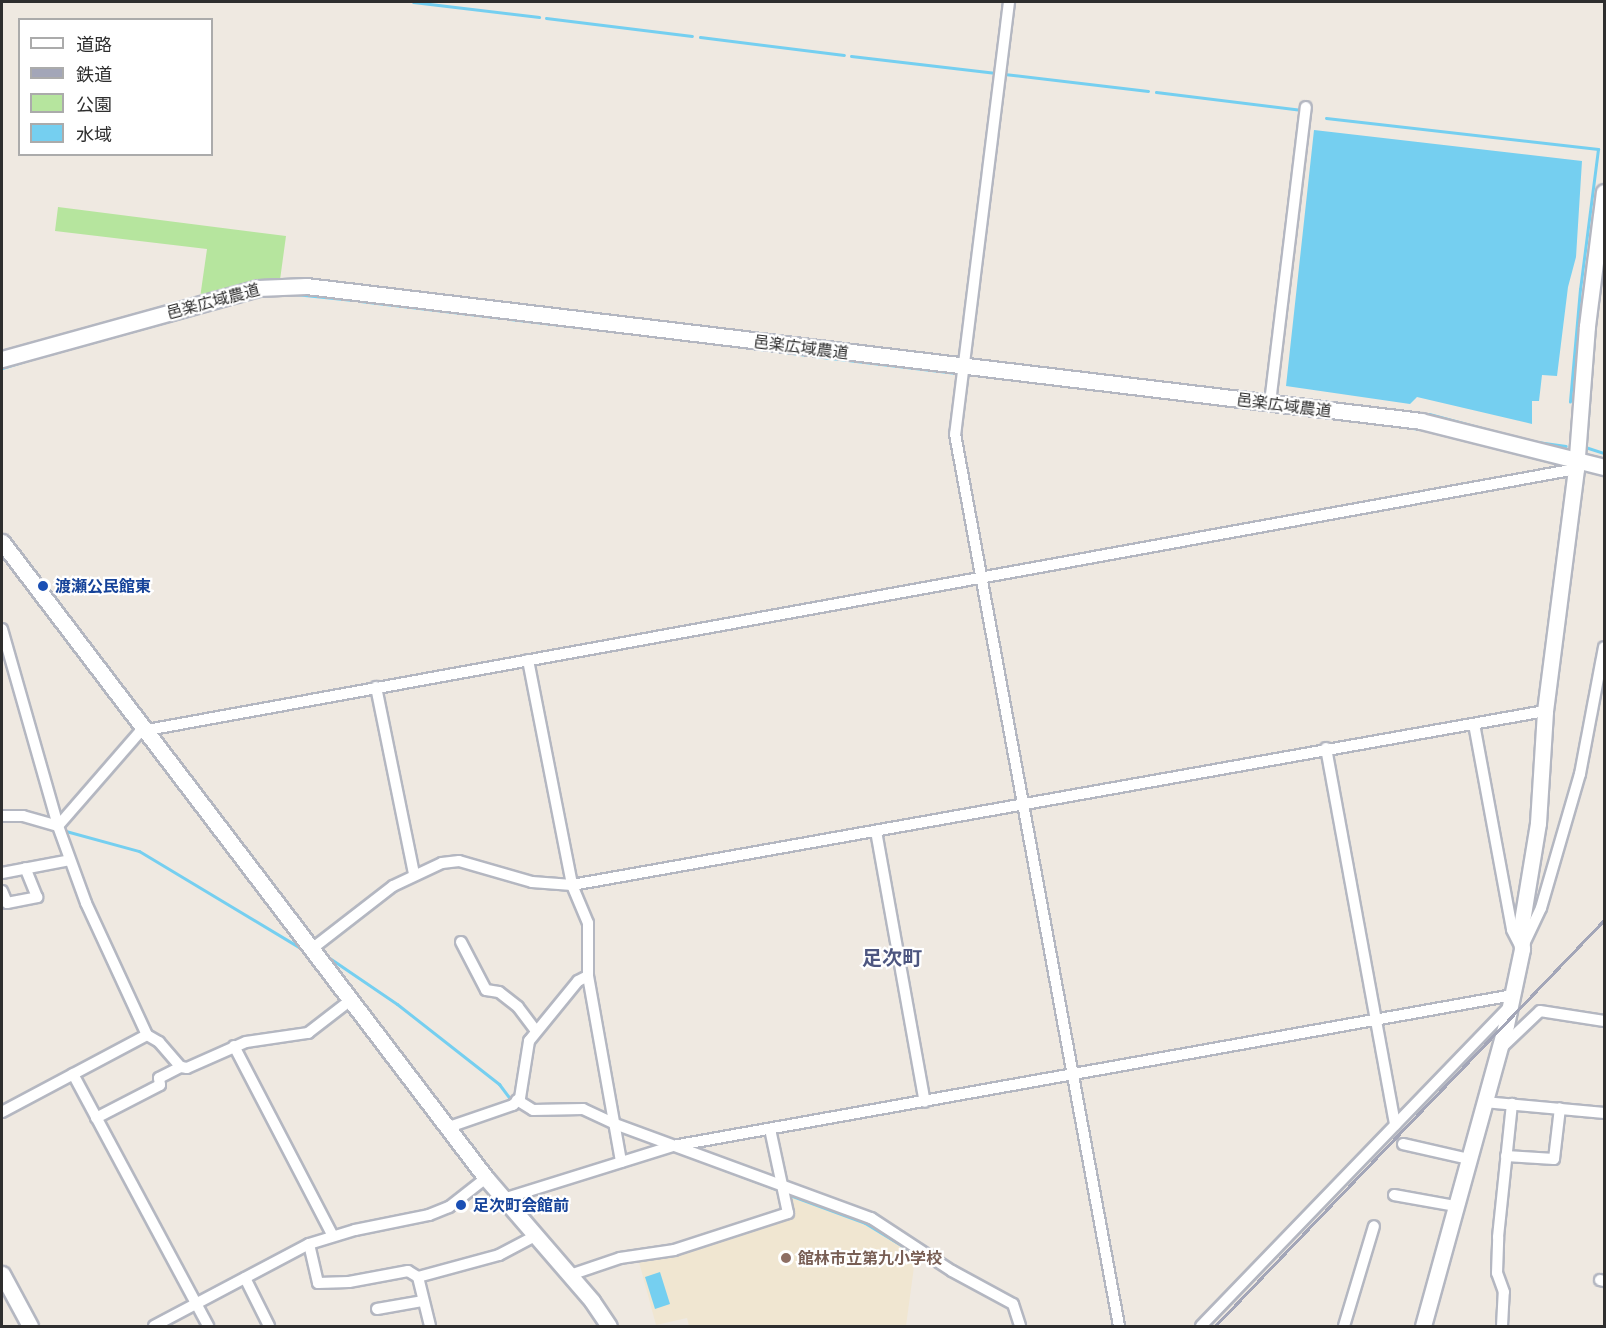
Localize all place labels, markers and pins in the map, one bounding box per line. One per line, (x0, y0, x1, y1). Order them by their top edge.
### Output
place label: 渡瀬公民館東 (55, 576, 151, 596)
marker: 渡瀬公民館東 (36, 579, 50, 593)
place label: 足次町会館前 (473, 1195, 569, 1215)
marker: 足次町会館前 (454, 1198, 468, 1212)
place label: 館林市立第九小学校 (798, 1248, 942, 1268)
marker: 館林市立第九小学校 (779, 1251, 793, 1265)

